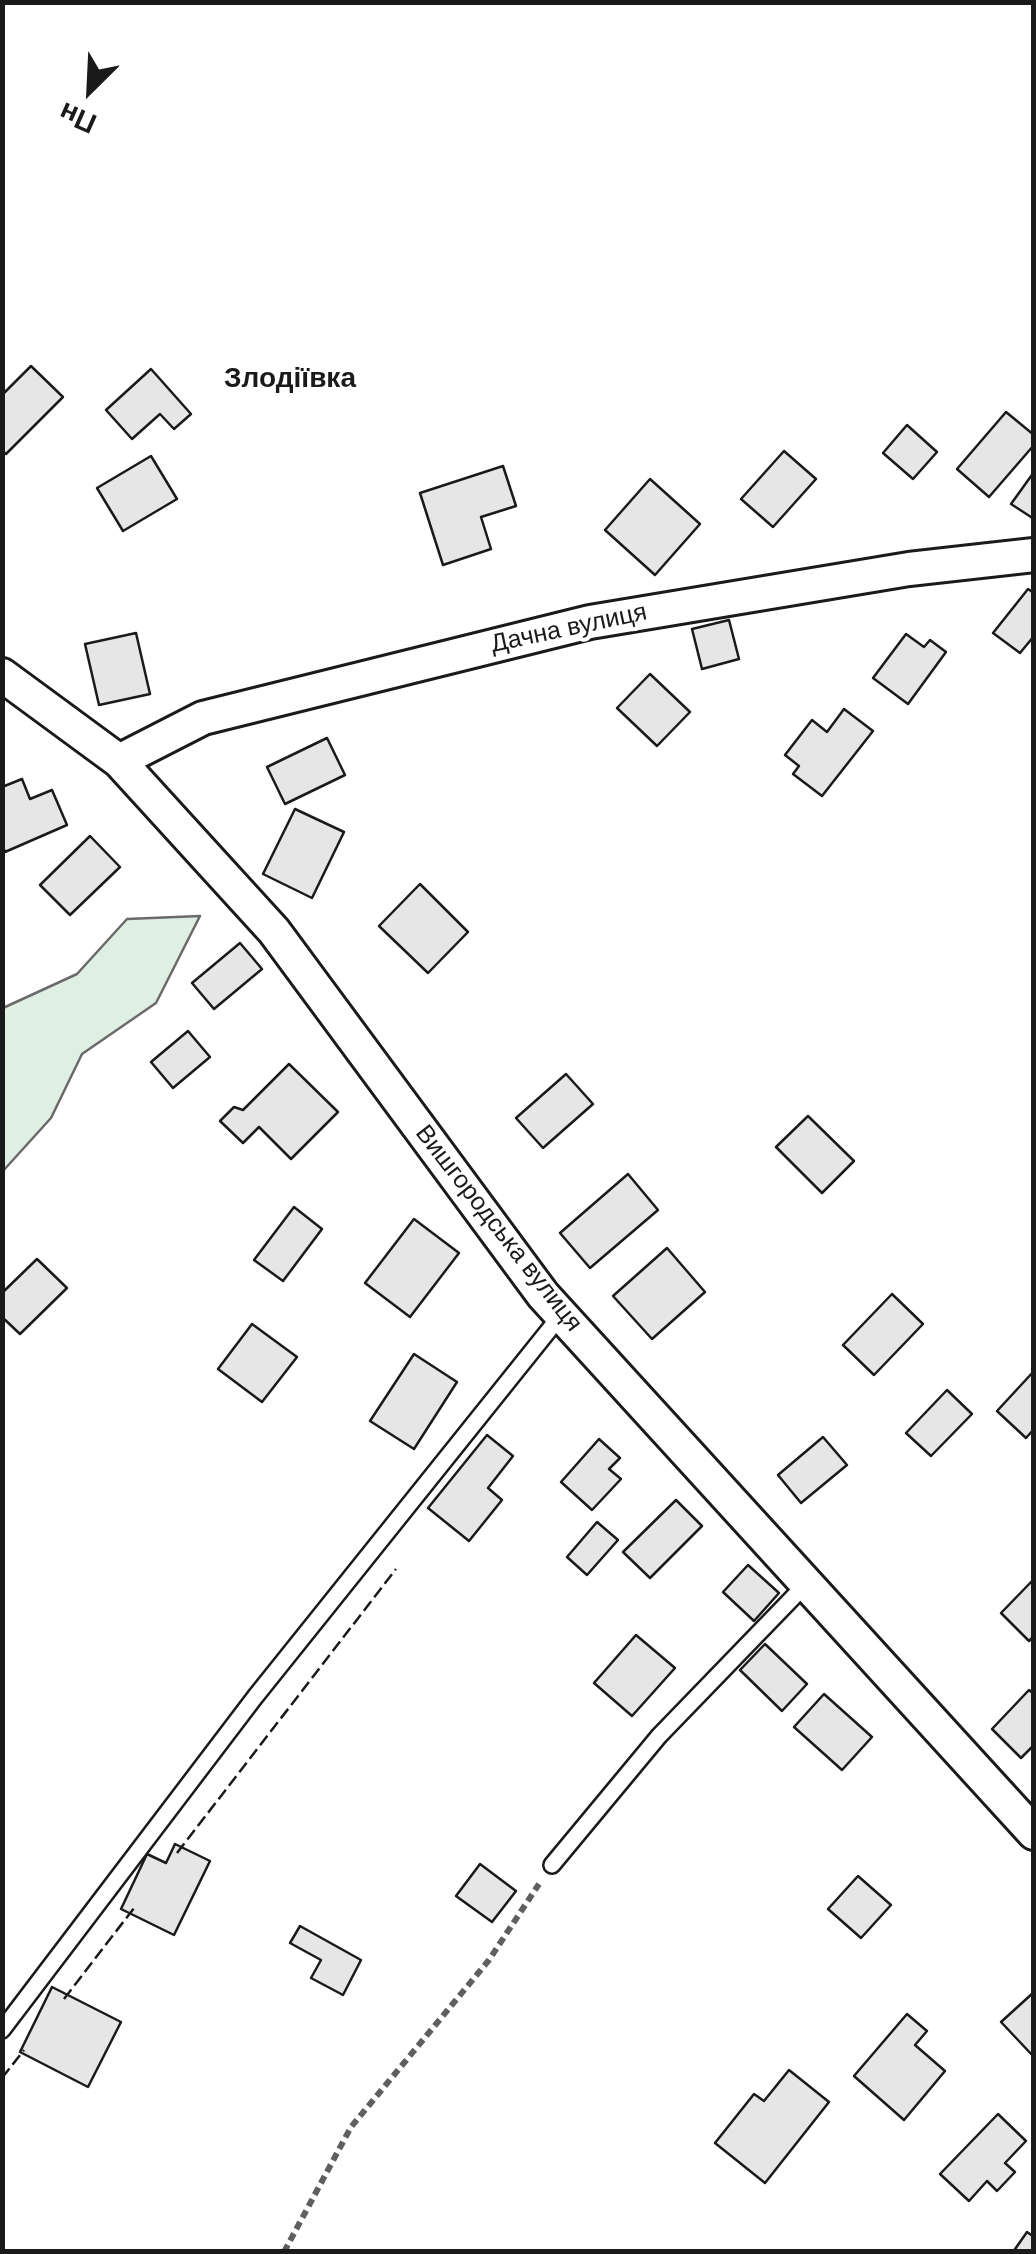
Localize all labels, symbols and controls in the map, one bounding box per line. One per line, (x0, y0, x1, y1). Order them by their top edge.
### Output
north arrow (40, 40, 140, 140)
text: Пн (53, 93, 102, 142)
district label: Злодіївка (224, 363, 356, 397)
street label: Дачна вулиця (488, 598, 650, 660)
street label: Вишгородська вулиця (408, 1120, 588, 1338)

